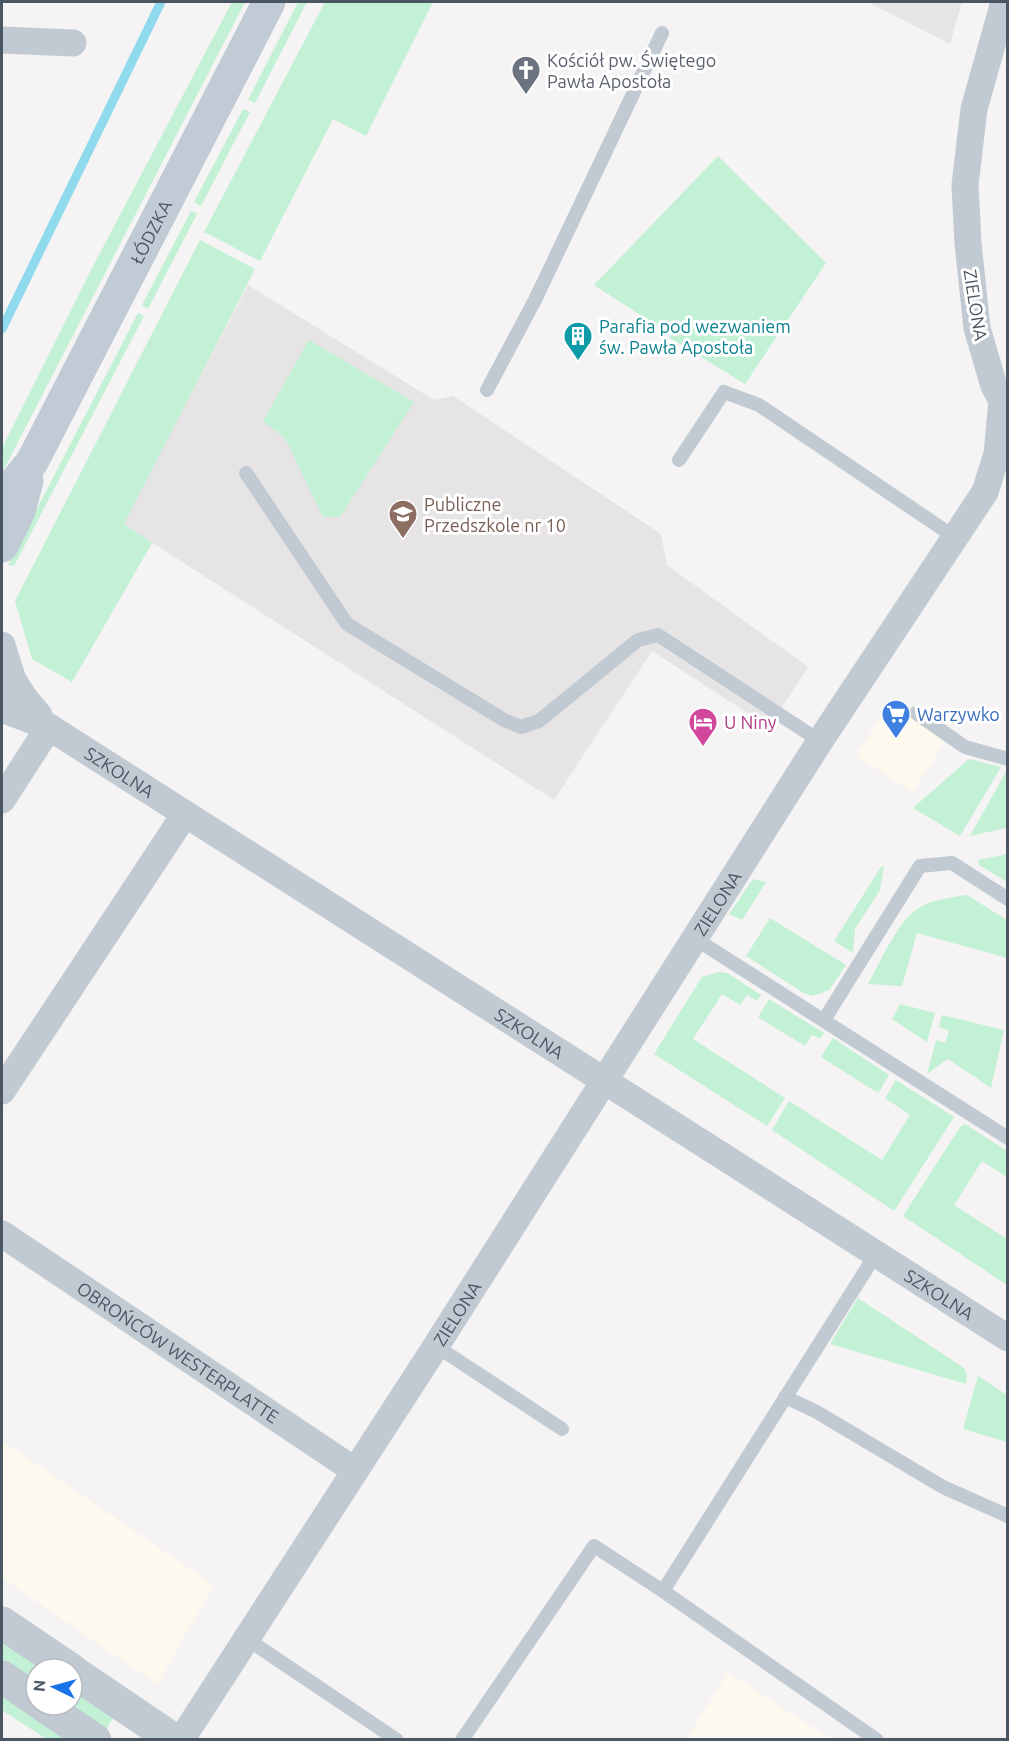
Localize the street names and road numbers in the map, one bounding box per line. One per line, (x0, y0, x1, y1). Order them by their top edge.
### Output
street label: ŁÓDZKA (126, 196, 175, 267)
street label: ZIELONA (960, 268, 992, 342)
street label: SZKOLNA (81, 743, 158, 801)
street label: ZIELONA (689, 867, 745, 939)
street label: SZKOLNA (491, 1004, 568, 1063)
street label: SZKOLNA (901, 1265, 978, 1324)
street label: OBROŃCÓW WESTERPLATTE (74, 1277, 283, 1427)
street label: ZIELONA (429, 1277, 485, 1349)

